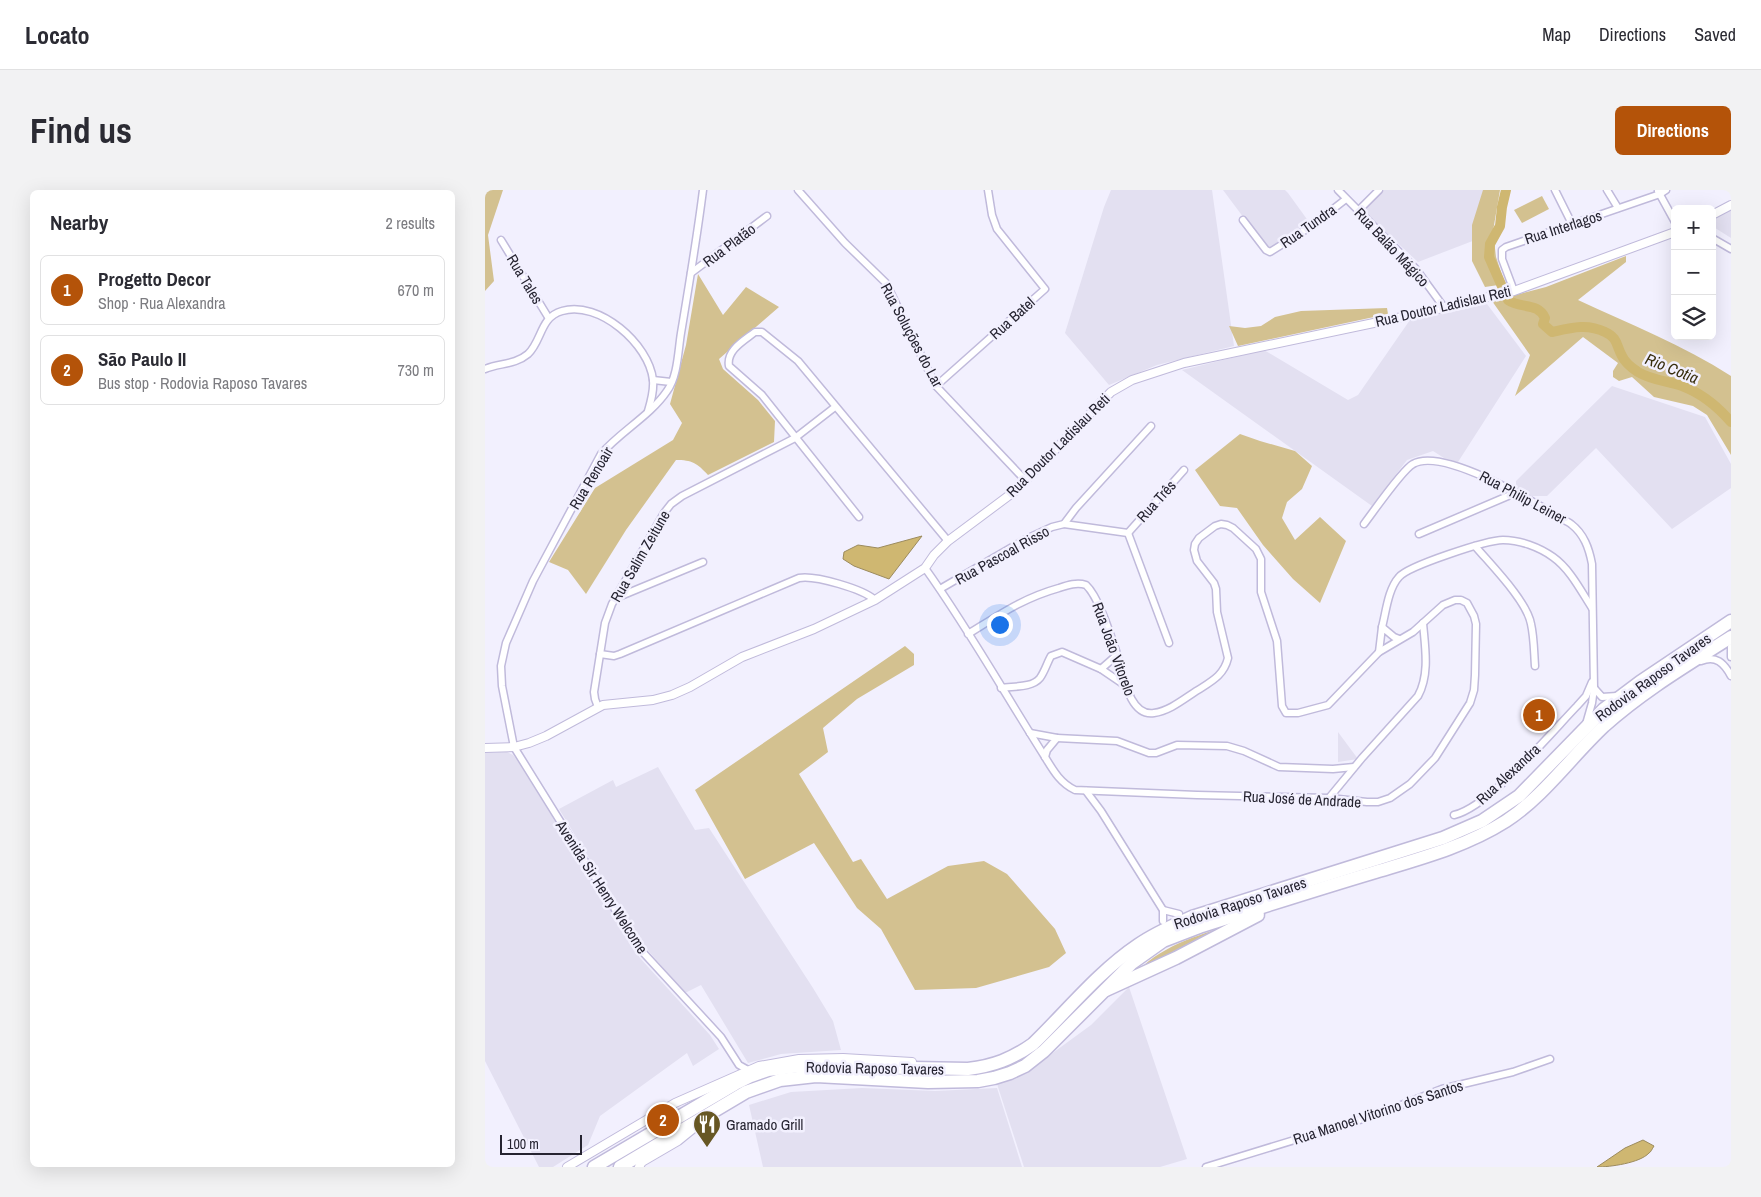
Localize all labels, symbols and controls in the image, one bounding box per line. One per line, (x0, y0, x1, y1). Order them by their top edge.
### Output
text: Locato (25, 19, 90, 51)
text: Map (1542, 22, 1571, 47)
text: Directions (1599, 22, 1666, 47)
text: Saved (1694, 22, 1736, 47)
button: Directions (1615, 106, 1731, 155)
text: Find us (30, 107, 132, 154)
street label: Rua Tundra (1276, 199, 1340, 253)
street label: Rua Balão Mágico (1350, 203, 1434, 291)
street label: Rua Interlagos (1522, 205, 1604, 249)
map controls (1671, 205, 1716, 340)
button: + (1671, 205, 1716, 250)
text: Nearby (50, 208, 108, 237)
text: 2 results (385, 212, 435, 234)
street label: Rua Platão (698, 218, 760, 272)
street label: Rua Tales (502, 250, 548, 308)
button: − (1671, 250, 1716, 295)
text: Progetto Decor (98, 266, 211, 292)
text: 1 (63, 279, 71, 301)
text: 670 m (398, 279, 434, 301)
street label: Rua Soluções do Lar (876, 279, 948, 391)
street label: Rua Doutor Ladislau Reti (1373, 280, 1513, 332)
text: Shop · Rua Alexandra (98, 292, 226, 314)
street label: Rua Batel (985, 292, 1039, 344)
button: layers (1671, 295, 1716, 340)
text: São Paulo II (98, 346, 186, 372)
water label: Rio Cotia (1642, 347, 1702, 389)
text: 2 (63, 359, 71, 381)
text: 730 m (398, 359, 434, 381)
text: Bus stop · Rodovia Raposo Tavares (98, 372, 307, 394)
street label: Rua Doutor Ladislau Reti (1002, 389, 1114, 501)
street label: Rua Renoair (564, 443, 618, 513)
street label: Rua Philip Leiner (1476, 465, 1570, 529)
street label: Rua Três (1131, 475, 1181, 527)
street label: Rua Salim Zeitune (605, 506, 675, 606)
street label: Rua Pascoal Risso (951, 520, 1053, 590)
street label: Rua João Vitorelo (1087, 599, 1141, 699)
your location (987, 612, 1013, 638)
street label: Rodovia Raposo Tavares (1591, 628, 1715, 726)
pin: 1 (1523, 696, 1555, 734)
street label: Rua Alexandra (1471, 739, 1545, 809)
street label: Rua José de Andrade (1242, 785, 1362, 813)
street label: Avenida Sir Henry Welcome (551, 816, 653, 958)
street label: Rodovia Raposo Tavares (1171, 872, 1309, 934)
street label: Rodovia Raposo Tavares (806, 1056, 944, 1080)
street label: Rua Manoel Vitorino dos Santos (1290, 1075, 1466, 1149)
pin: 2 (647, 1101, 679, 1139)
restaurant icon: Gramado Grill (692, 1109, 722, 1148)
place label: Gramado Grill (726, 1114, 803, 1135)
scale bar (500, 1132, 583, 1155)
text: 100 m (507, 1135, 539, 1153)

